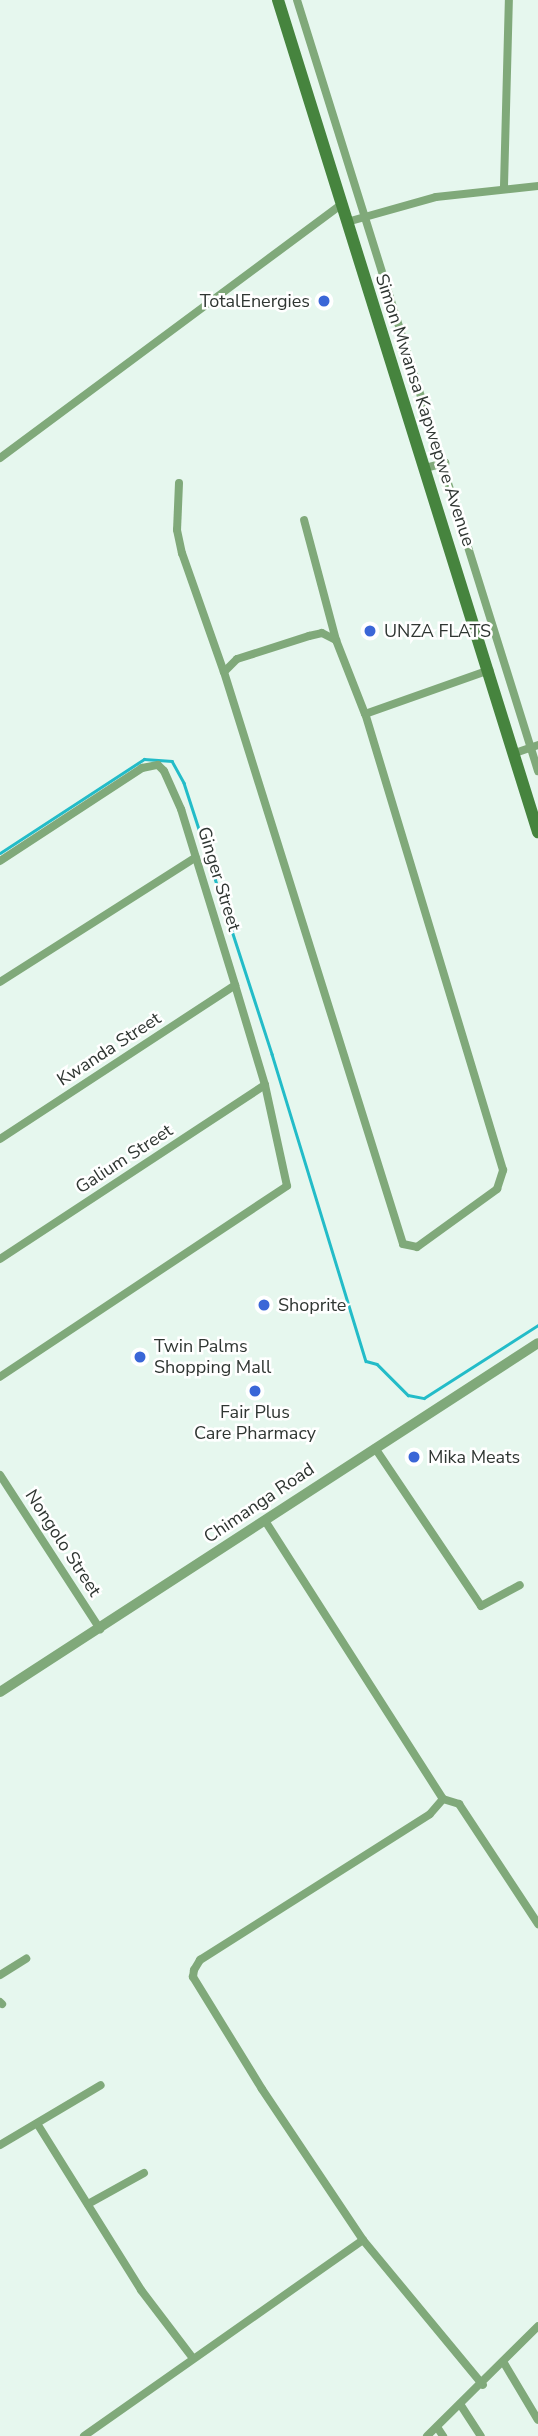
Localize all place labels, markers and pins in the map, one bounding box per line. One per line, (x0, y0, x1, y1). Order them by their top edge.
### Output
place label: TotalEnergies (200, 290, 310, 312)
marker: TotalEnergies (316, 293, 332, 309)
place label: UNZA FLATS (384, 620, 491, 642)
marker: UNZA FLATS (362, 623, 378, 639)
place label: Shoprite (278, 1294, 346, 1316)
marker: Shoprite (256, 1297, 272, 1313)
place label: Twin Palms Shopping Mall (154, 1336, 271, 1378)
marker: Twin Palms Shopping Mall (132, 1349, 148, 1365)
marker: Fair Plus Care Pharmacy (247, 1383, 263, 1399)
place label: Fair Plus Care Pharmacy (194, 1402, 316, 1444)
place label: Mika Meats (428, 1446, 520, 1468)
marker: Mika Meats (406, 1449, 422, 1465)

